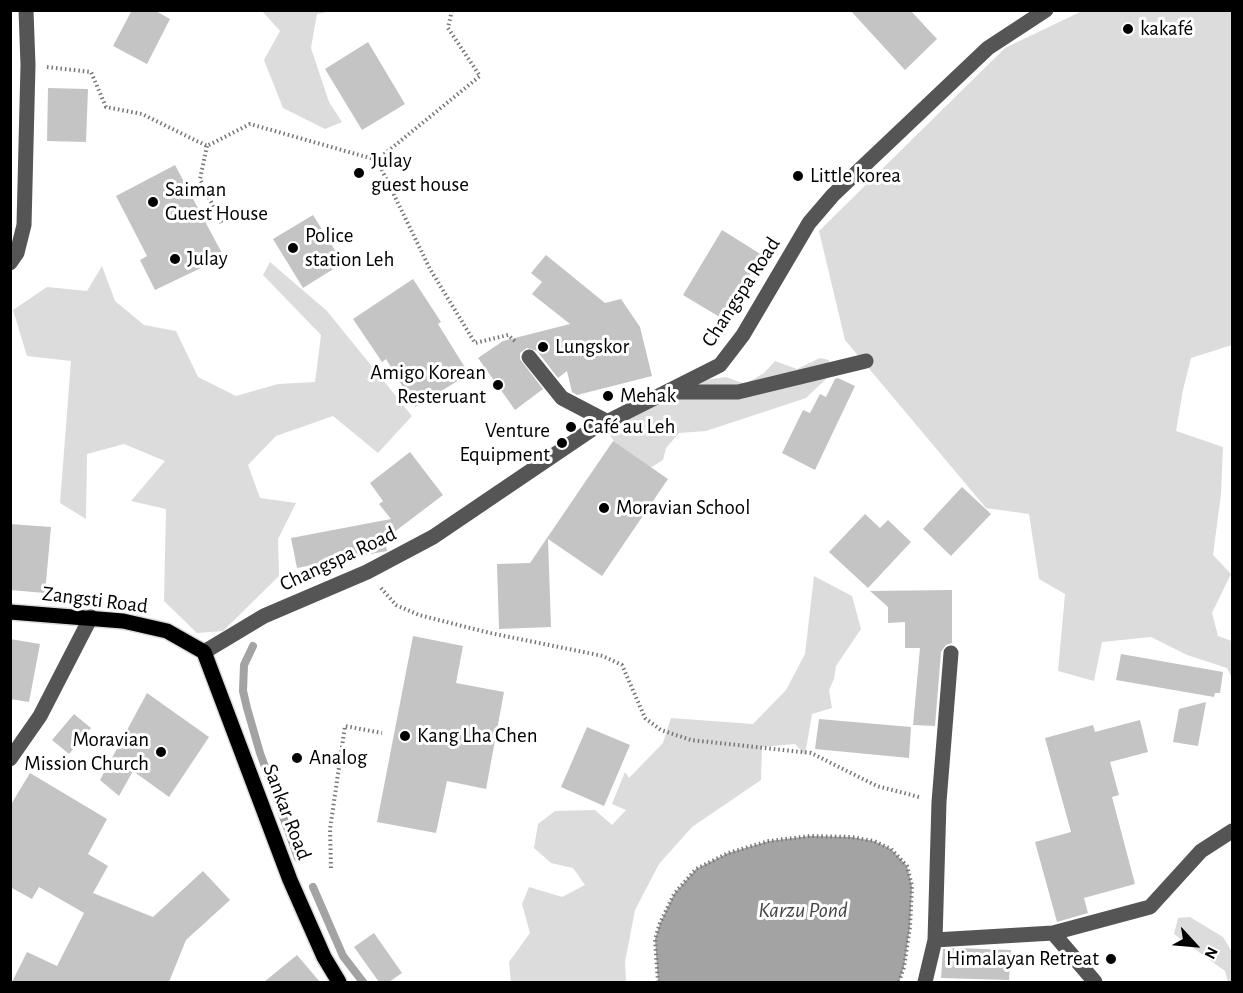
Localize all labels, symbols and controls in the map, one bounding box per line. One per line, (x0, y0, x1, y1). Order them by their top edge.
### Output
place label: kakafé (1140, 16, 1193, 42)
marker: kakafé (1121, 22, 1135, 36)
place label: Julay guest house (371, 148, 469, 198)
place label: Little korea (810, 163, 901, 189)
marker: Julay guest house (352, 166, 366, 180)
marker: Little korea (791, 169, 805, 183)
place label: Saiman Guest House (165, 177, 268, 227)
marker: Saiman Guest House (146, 195, 160, 209)
place label: Police station Leh (305, 223, 394, 273)
street label: Changspa Road (696, 232, 786, 352)
marker: Police station Leh (286, 241, 300, 255)
place label: Julay (187, 246, 228, 272)
marker: Julay (168, 252, 182, 266)
place label: Lungskor (555, 334, 629, 360)
marker: Lungskor (536, 340, 550, 354)
place label: Amigo Korean Resteruant (370, 360, 486, 410)
marker: Amigo Korean Resteruant (491, 378, 505, 392)
place label: Mehak (620, 383, 676, 409)
marker: Mehak (601, 389, 615, 403)
place label: Café au Leh (583, 414, 675, 440)
place label: Venture Equipment (459, 418, 550, 468)
marker: Café au Leh (564, 420, 578, 434)
marker: Venture Equipment (555, 436, 569, 450)
place label: Moravian School (616, 495, 750, 521)
marker: Moravian School (597, 501, 611, 515)
street label: Changspa Road (276, 521, 400, 597)
street label: Zangsti Road (41, 581, 149, 619)
place label: Kang Lha Chen (417, 723, 537, 749)
place label: Moravian Mission Church (24, 727, 149, 777)
marker: Kang Lha Chen (398, 729, 412, 743)
marker: Moravian Mission Church (154, 745, 168, 759)
place label: Analog (309, 745, 367, 771)
marker: Analog (290, 751, 304, 765)
street label: Sankar Road (257, 761, 317, 863)
water label: Karzu Pond (758, 897, 848, 923)
north arrow (1165, 915, 1225, 975)
text: N (1202, 944, 1221, 961)
place label: Himalayan Retreat (946, 946, 1099, 972)
marker: Himalayan Retreat (1104, 952, 1118, 966)

